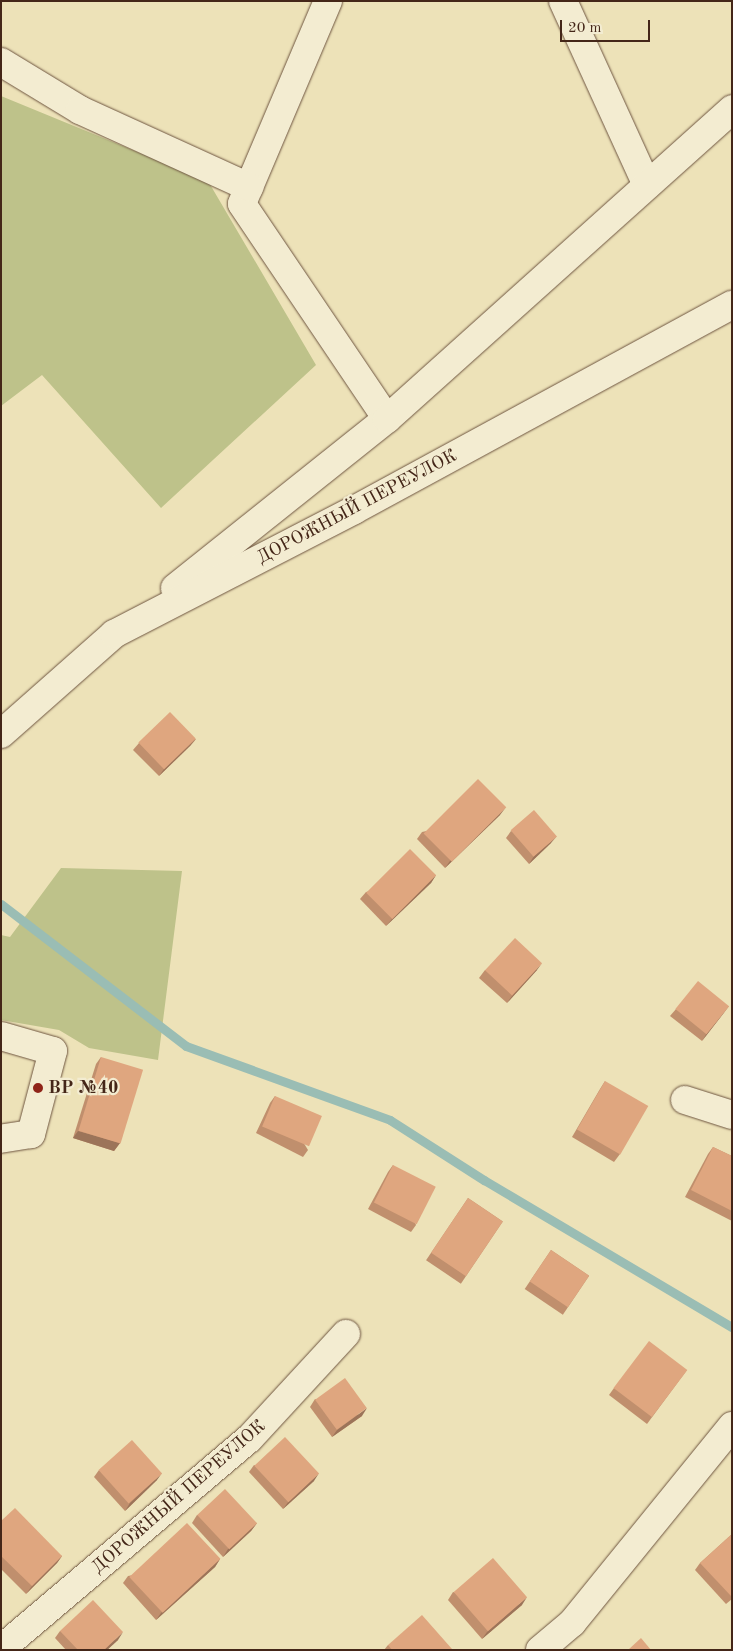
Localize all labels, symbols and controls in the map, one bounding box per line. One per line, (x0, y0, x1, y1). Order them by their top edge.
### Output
scale bar (563, 10, 653, 42)
text: 20 m (568, 21, 602, 36)
street label: ДОРОЖНЫЙ ПЕРЕУЛОК (253, 445, 461, 569)
place label: BP №40 (48, 1077, 119, 1099)
marker: BP №40 (32, 1082, 44, 1094)
street label: ДОРОЖНЫЙ ПЕРЕУЛОК (88, 1416, 270, 1578)

